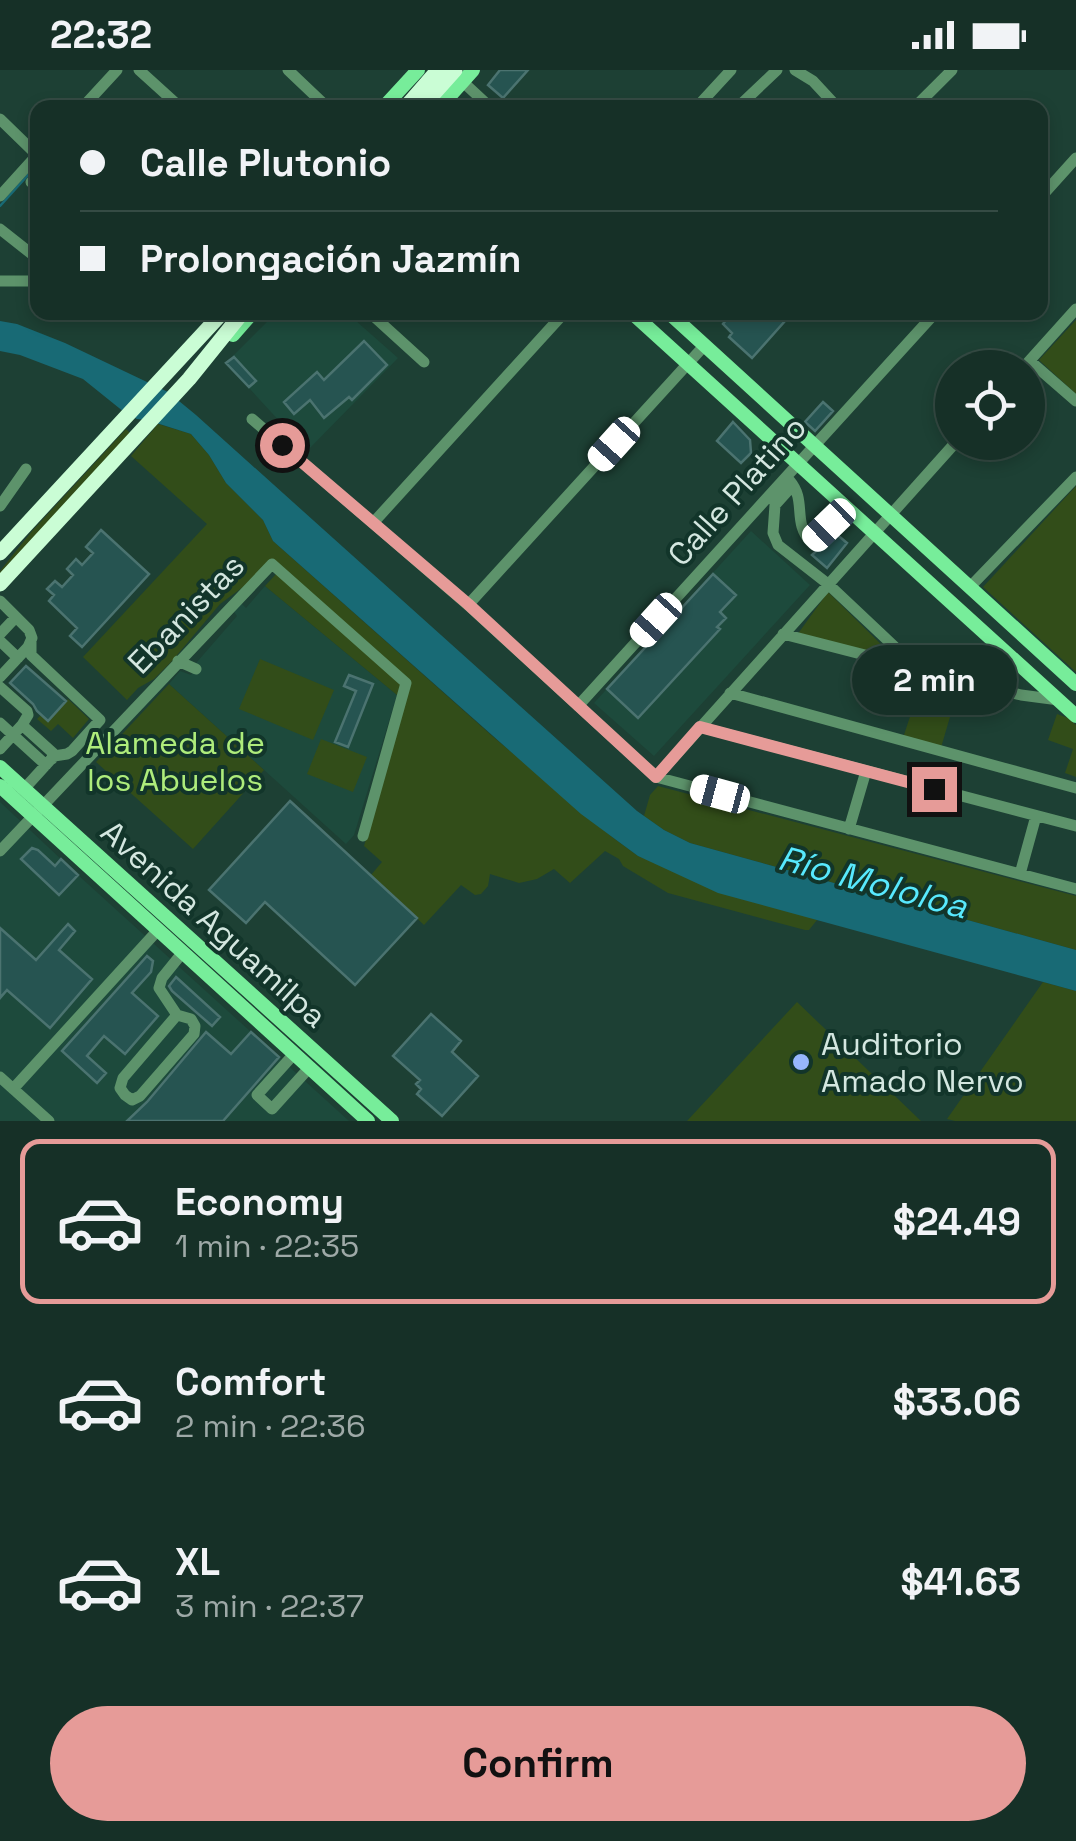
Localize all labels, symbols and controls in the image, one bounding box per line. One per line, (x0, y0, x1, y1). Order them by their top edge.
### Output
text: 22:32 (50, 11, 152, 59)
text: Calle Plutonio (140, 139, 391, 187)
text: Prolongación Jazmín (140, 235, 521, 283)
map controls (935, 350, 1045, 460)
button: locate (935, 350, 1045, 460)
street label: Calle Platino (659, 408, 815, 574)
car (583, 412, 645, 476)
route start (260, 423, 305, 468)
car (797, 493, 861, 557)
street label: Ebanistas (119, 546, 253, 682)
car (625, 588, 687, 652)
callout: 2 min (852, 644, 1016, 714)
text: 2 min (893, 660, 976, 700)
park label: Alameda de los Abuelos (85, 723, 265, 800)
route end (912, 767, 957, 812)
car (687, 772, 753, 816)
street label: Avenida Aguamilpa (93, 812, 335, 1036)
water label: Río Mololoa (774, 836, 973, 929)
place label: Auditorio Amado Nervo (821, 1024, 1024, 1101)
marker: Auditorio Amado Nervo (790, 1051, 812, 1073)
icon: car (55, 1177, 145, 1267)
text: Economy (175, 1178, 344, 1226)
text: $24.49 (893, 1198, 1021, 1246)
text: 1 min · 22:35 (175, 1226, 359, 1266)
icon: car (55, 1357, 145, 1447)
text: Comfort (175, 1358, 326, 1406)
text: $33.06 (893, 1378, 1021, 1426)
text: 2 min · 22:36 (175, 1406, 366, 1446)
icon: car (55, 1537, 145, 1627)
text: XL (175, 1538, 220, 1586)
text: $41.63 (901, 1558, 1021, 1606)
text: 3 min · 22:37 (175, 1586, 364, 1626)
button: Confirm (50, 1706, 1026, 1821)

